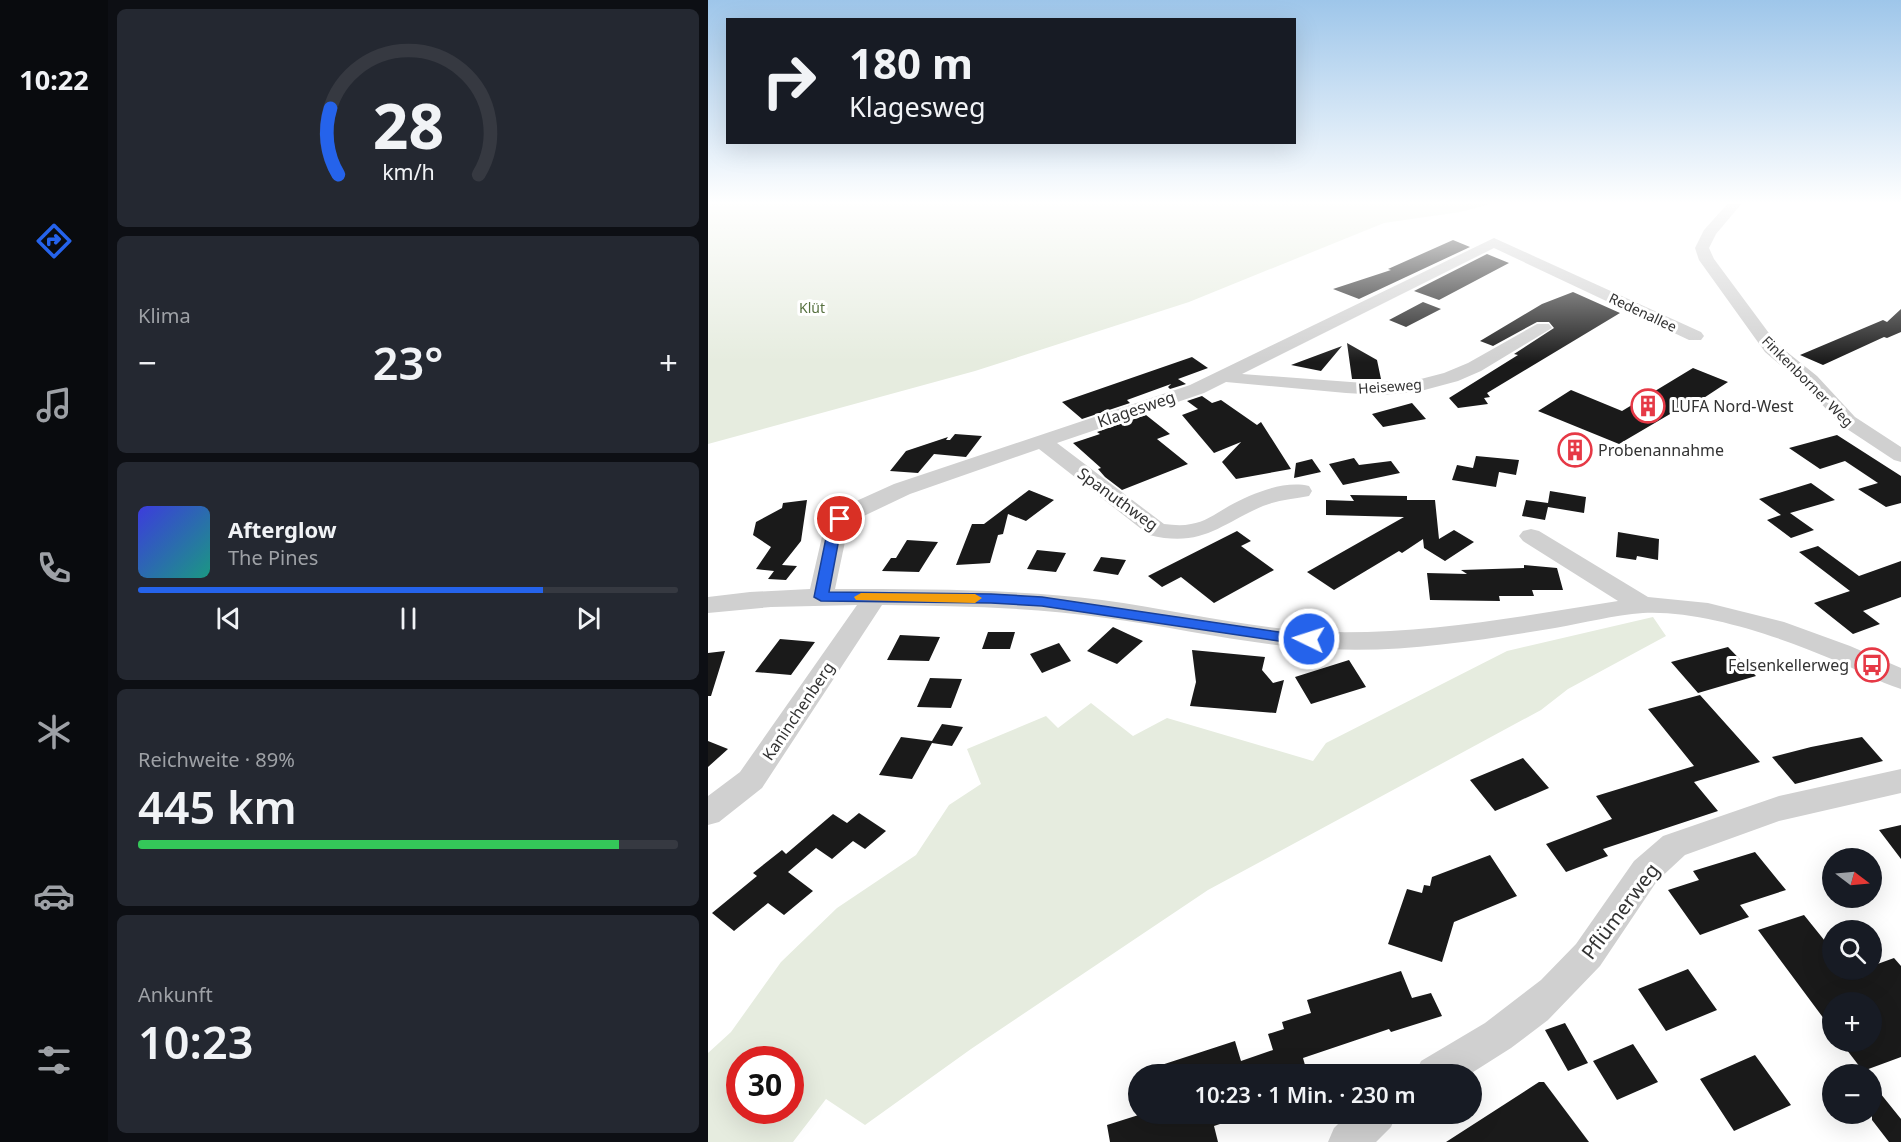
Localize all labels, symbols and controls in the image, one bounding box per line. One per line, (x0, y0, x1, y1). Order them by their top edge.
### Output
text: 180 m (849, 34, 973, 91)
icon: right (750, 42, 828, 120)
text: 10:22 (19, 61, 89, 98)
text: 28 (372, 82, 444, 167)
text: Klagesweg (849, 88, 986, 125)
text: km/h (382, 157, 434, 186)
icon: directions (33, 220, 75, 262)
street label: Redenallee (1606, 288, 1680, 336)
park label: Klüt (799, 298, 825, 317)
text: Klima (138, 302, 191, 329)
street label: Finkenborner Weg (1758, 331, 1858, 431)
text: 23° (373, 332, 443, 393)
text: − (138, 340, 157, 385)
text: + (659, 340, 678, 385)
street label: Heiseweg (1358, 374, 1422, 398)
icon: music (33, 384, 75, 426)
street label: Klagesweg (1094, 385, 1178, 433)
building icon: LUFA Nord-West (1630, 388, 1666, 424)
place label: LUFA Nord-West (1671, 395, 1794, 417)
building icon: Probenannahme (1557, 432, 1593, 468)
place label: Probenannahme (1598, 439, 1724, 461)
street label: Spanuthweg (1073, 462, 1163, 536)
pin (814, 493, 865, 544)
icon: arrive (823, 502, 856, 535)
text: Afterglow (228, 514, 337, 544)
text: The Pines (228, 544, 318, 571)
icon: phone (33, 547, 75, 589)
icon: previous (212, 602, 245, 635)
icon: pause (392, 602, 425, 635)
icon: next (572, 602, 605, 635)
position arrow (1277, 607, 1341, 671)
bus stop icon: Felsenkellerweg (1854, 647, 1890, 683)
place label: Felsenkellerweg (1728, 654, 1849, 676)
street label: Kaninchenberg (757, 657, 839, 765)
icon: climate (33, 711, 75, 753)
text: Reichweite · 89% (138, 746, 295, 773)
text: 445 km (138, 776, 297, 837)
north arrow (1822, 848, 1882, 908)
map controls (1822, 848, 1882, 1124)
street label: Pflümerweg (1575, 857, 1665, 965)
icon: car (33, 875, 75, 917)
button: search (1822, 920, 1882, 980)
text: Ankunft (138, 981, 213, 1008)
button: + (1822, 992, 1882, 1052)
text: 10:23 (138, 1011, 253, 1072)
icon: filters (33, 1039, 75, 1081)
speed limit sign: 30 (726, 1046, 804, 1124)
button: − (1822, 1064, 1882, 1124)
text: 10:23 · 1 Min. · 230 m (1194, 1079, 1416, 1109)

